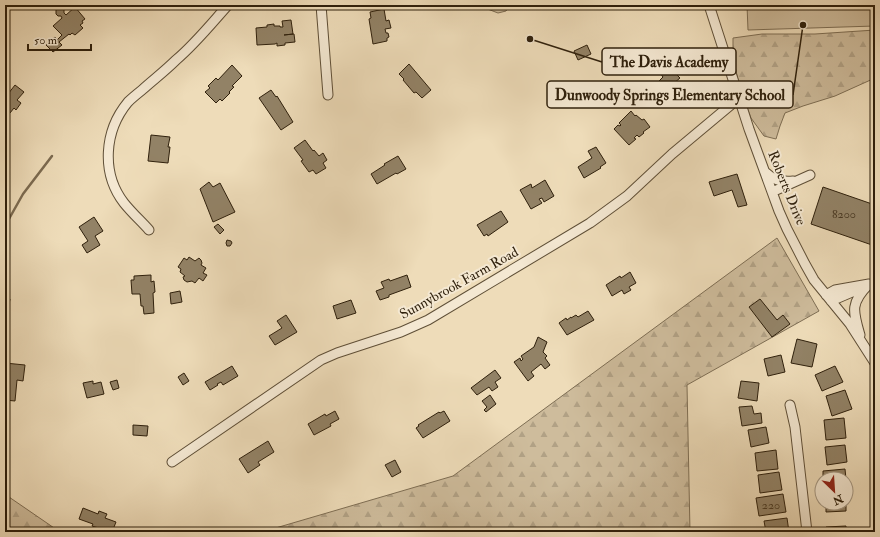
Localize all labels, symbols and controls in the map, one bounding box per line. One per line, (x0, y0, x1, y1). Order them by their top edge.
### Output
scale bar (28, 26, 91, 52)
text: 50 m (34, 33, 58, 48)
callout: The Davis Academy (602, 48, 736, 75)
text: The Davis Academy (609, 53, 730, 73)
callout: Dunwoody Springs Elementary School (547, 81, 793, 108)
text: Dunwoody Springs Elementary School (555, 86, 785, 106)
street label: Roberts Drive (764, 148, 810, 228)
house number: 8200 (832, 207, 856, 222)
street label: Sunnybrook Farm Road (397, 243, 522, 324)
north arrow (814, 471, 854, 511)
text: N (830, 491, 846, 508)
house number: 220 (762, 498, 780, 513)

